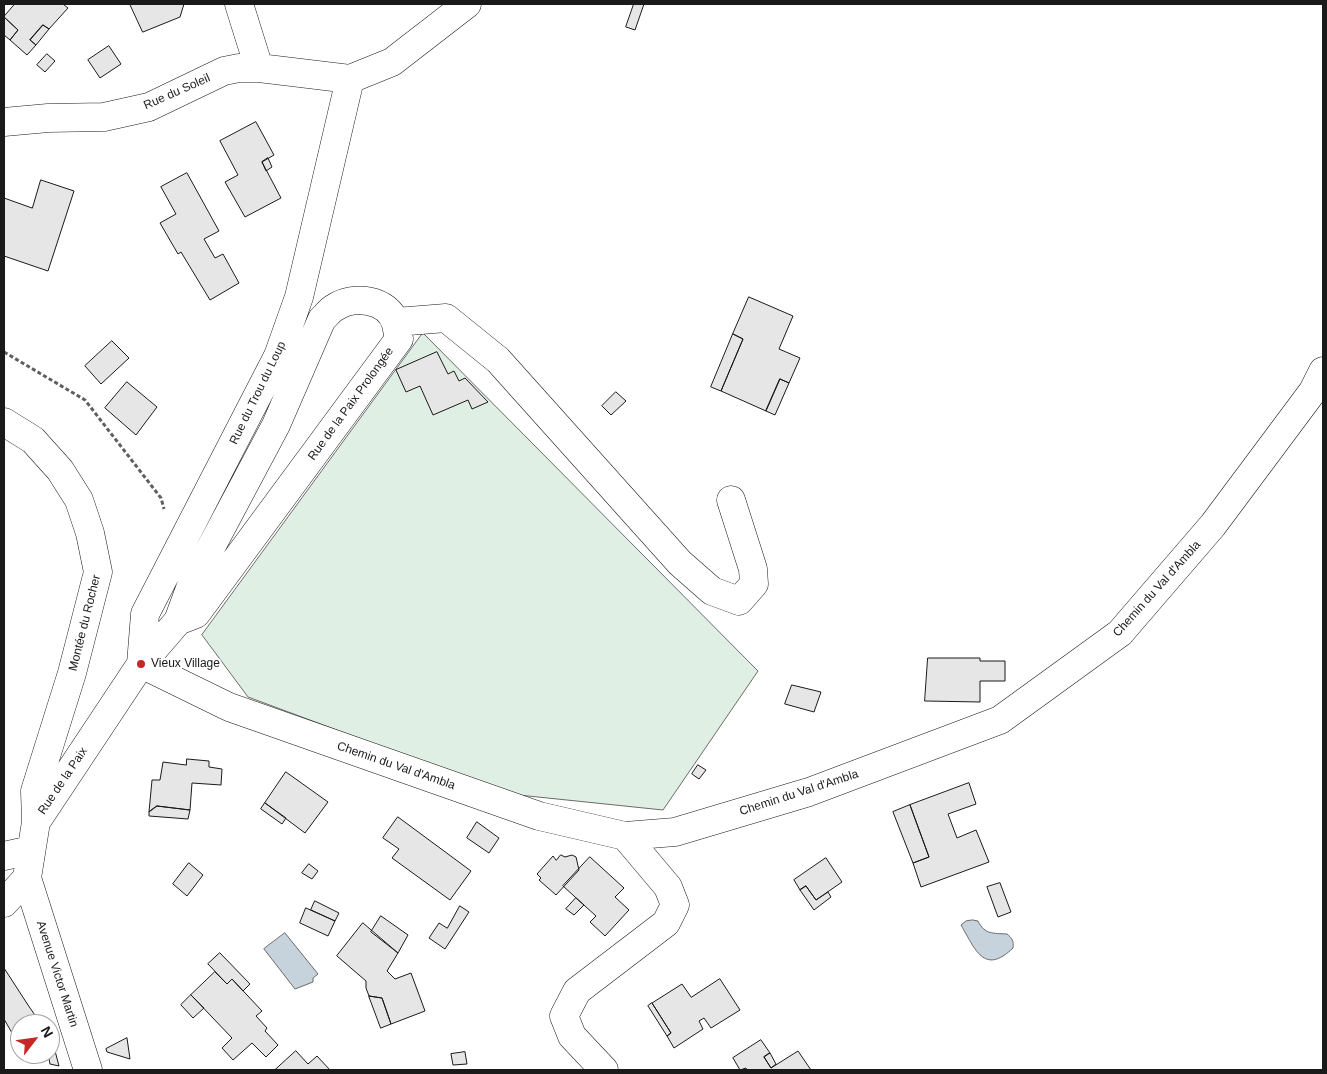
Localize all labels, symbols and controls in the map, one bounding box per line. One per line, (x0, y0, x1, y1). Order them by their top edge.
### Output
street label: Rue du Soleil (141, 71, 213, 113)
street label: Rue du Trou du Loup (227, 339, 289, 447)
street label: Rue de la Paix Prolongée (305, 345, 397, 463)
street label: Chemin du Val d'Ambla (1110, 538, 1204, 640)
street label: Montée du Rocher (66, 573, 104, 673)
place label: Vieux Village (151, 657, 220, 671)
marker: Vieux Village (135, 658, 147, 670)
street label: Chemin du Val d'Ambla (335, 739, 457, 793)
street label: Rue de la Paix (35, 745, 91, 817)
street label: Chemin du Val d'Ambla (738, 767, 860, 819)
street label: Avenue Victor Martin (33, 919, 81, 1029)
north arrow (10, 1014, 60, 1064)
text: N (38, 1024, 57, 1040)

